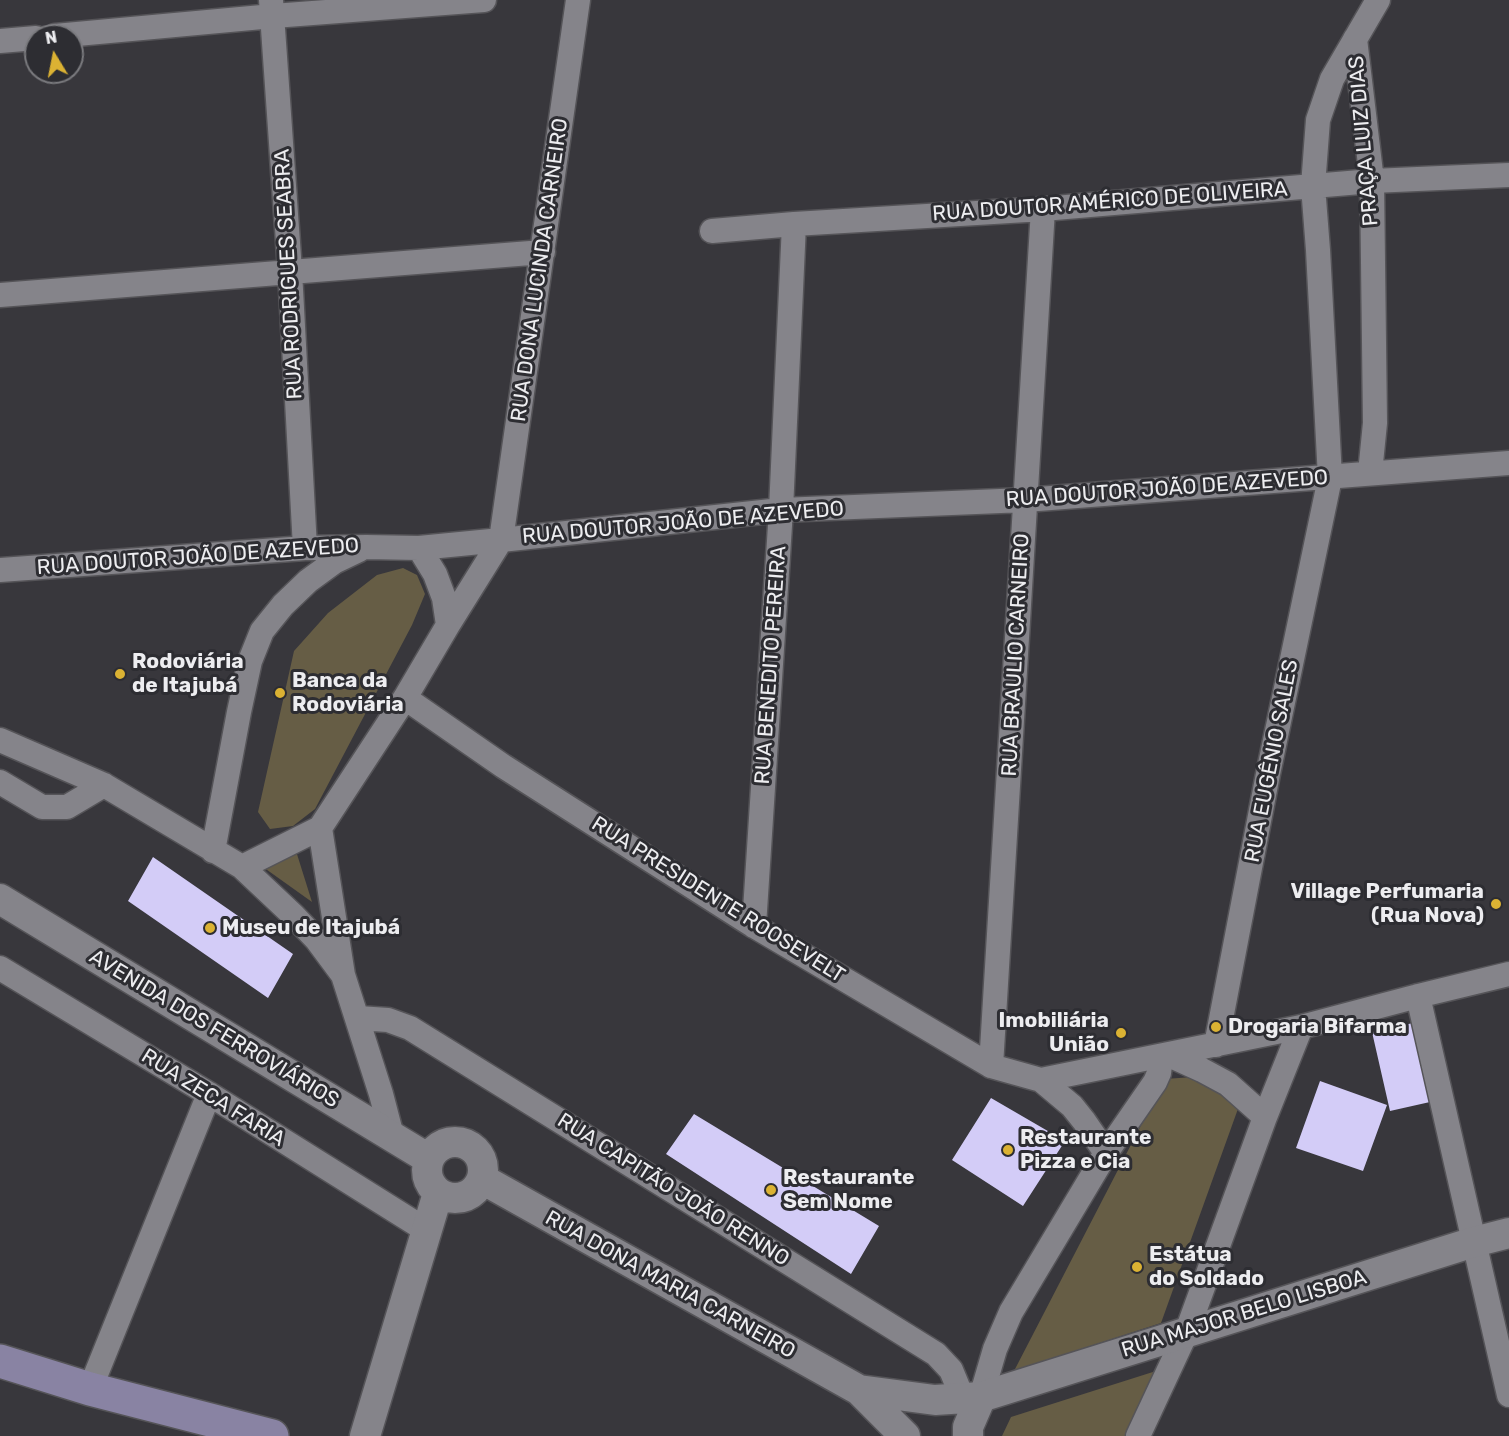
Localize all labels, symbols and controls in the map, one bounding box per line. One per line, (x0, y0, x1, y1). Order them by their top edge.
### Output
north arrow (24, 24, 84, 84)
text: N (44, 27, 58, 48)
street label: PRAÇA LUIZ DIAS (1344, 55, 1384, 227)
street label: RUA DONA LUCINDA CARNEIRO (506, 116, 574, 424)
street label: RUA RODRIGUES SEABRA (270, 148, 308, 400)
street label: RUA DOUTOR AMÉRICO DE OLIVEIRA (931, 177, 1289, 227)
street label: RUA DOUTOR JOÃO DE AZEVEDO (1005, 465, 1329, 513)
street label: RUA DOUTOR JOÃO DE AZEVEDO (521, 496, 845, 550)
street label: RUA DOUTOR JOÃO DE AZEVEDO (36, 533, 360, 581)
street label: RUA BRAULIO CARNEIRO (997, 533, 1035, 777)
street label: RUA BENEDITO PEREIRA (750, 545, 792, 785)
place label: Rodoviária de Itajubá (132, 649, 244, 699)
street label: RUA EUGÊNIO SALES (1240, 657, 1304, 865)
marker: Rodoviária de Itajubá (113, 667, 127, 681)
place label: Banca da Rodoviária (292, 668, 404, 718)
marker: Banca da Rodoviária (273, 686, 287, 700)
street label: RUA PRESIDENTE ROOSEVELT (587, 811, 849, 989)
place label: Village Perfumaria (Rua Nova) (1291, 879, 1484, 929)
marker: Village Perfumaria (Rua Nova) (1489, 897, 1503, 911)
place label: Museu de Itajubá (222, 915, 400, 941)
marker: Museu de Itajubá (203, 921, 217, 935)
street label: AVENIDA DOS FERROVIÁRIOS (85, 944, 343, 1114)
place label: Imobiliária União (999, 1008, 1109, 1058)
place label: Drogaria Bifarma (1228, 1014, 1407, 1040)
marker: Drogaria Bifarma (1209, 1020, 1223, 1034)
marker: Imobiliária União (1114, 1026, 1128, 1040)
street label: RUA ZECA FARIA (137, 1044, 289, 1152)
street label: RUA CAPITÃO JOÃO RENNO (552, 1108, 794, 1272)
place label: Restaurante Pizza e Cia (1020, 1125, 1151, 1175)
marker: Restaurante Pizza e Cia (1001, 1143, 1015, 1157)
place label: Restaurante Sem Nome (783, 1165, 914, 1215)
marker: Restaurante Sem Nome (764, 1183, 778, 1197)
street label: RUA DONA MARIA CARNEIRO (541, 1206, 799, 1364)
place label: Estátua do Soldado (1149, 1242, 1264, 1292)
marker: Estátua do Soldado (1130, 1260, 1144, 1274)
street label: RUA MAJOR BELO LISBOA (1118, 1265, 1370, 1363)

